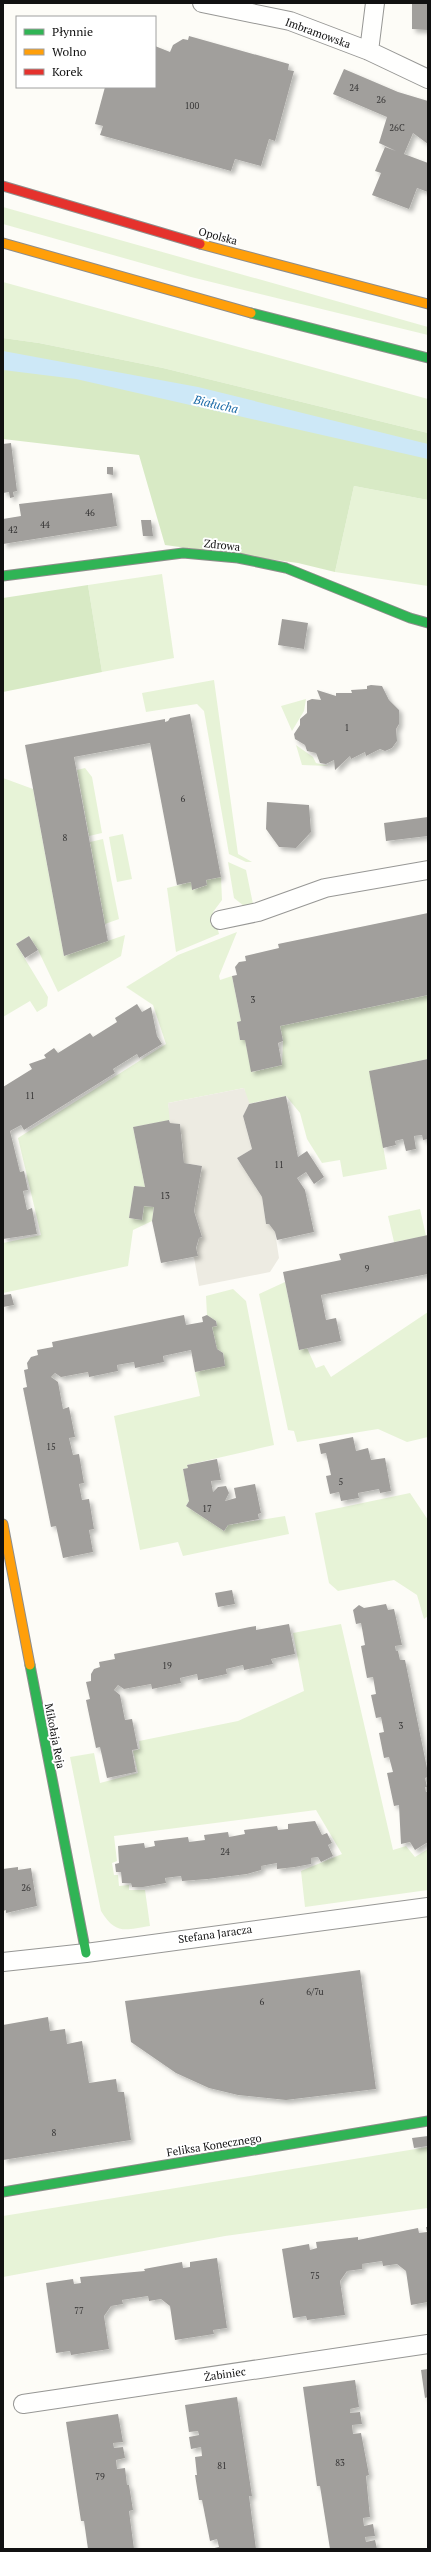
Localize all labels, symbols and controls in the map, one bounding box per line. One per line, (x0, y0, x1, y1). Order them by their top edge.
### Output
street label: Imbramowska (283, 15, 353, 51)
legend (16, 16, 156, 88)
text: Płynnie (52, 24, 93, 39)
text: Wolno (52, 44, 87, 59)
text: Korek (52, 64, 83, 79)
house number: 24 (349, 82, 359, 94)
house number: 26 (376, 94, 386, 106)
house number: 100 (185, 100, 199, 112)
house number: 26C (389, 122, 405, 134)
street label: Opolska (197, 224, 239, 248)
water label: Białucha (191, 391, 240, 416)
house number: 46 (85, 507, 95, 519)
house number: 44 (40, 519, 50, 531)
house number: 42 (8, 524, 18, 536)
street label: Zdrowa (203, 536, 241, 554)
house number: 1 (345, 722, 349, 734)
house number: 6 (181, 793, 186, 805)
house number: 8 (63, 832, 68, 844)
house number: 3 (251, 994, 256, 1006)
house number: 11 (25, 1090, 35, 1102)
house number: 11 (274, 1159, 284, 1171)
house number: 13 (160, 1190, 170, 1202)
house number: 9 (365, 1263, 370, 1275)
house number: 15 (46, 1441, 56, 1453)
house number: 5 (339, 1476, 344, 1488)
house number: 17 (202, 1503, 212, 1515)
house number: 19 (162, 1660, 172, 1672)
street label: Mikołaja Reja (42, 1702, 68, 1770)
house number: 3 (399, 1720, 404, 1732)
house number: 24 (220, 1846, 230, 1858)
house number: 26 (21, 1882, 31, 1894)
street label: Stefana Jaracza (177, 1922, 253, 1946)
house number: 6/7u (306, 1986, 324, 1998)
house number: 6 (260, 1996, 265, 2008)
house number: 8 (52, 2127, 57, 2139)
street label: Feliksa Konecznego (166, 2131, 262, 2159)
house number: 75 (310, 2270, 320, 2282)
house number: 77 (74, 2305, 84, 2317)
street label: Żabiniec (203, 2364, 247, 2384)
house number: 83 (335, 2457, 345, 2469)
house number: 81 (217, 2460, 227, 2472)
house number: 79 (95, 2471, 105, 2483)

